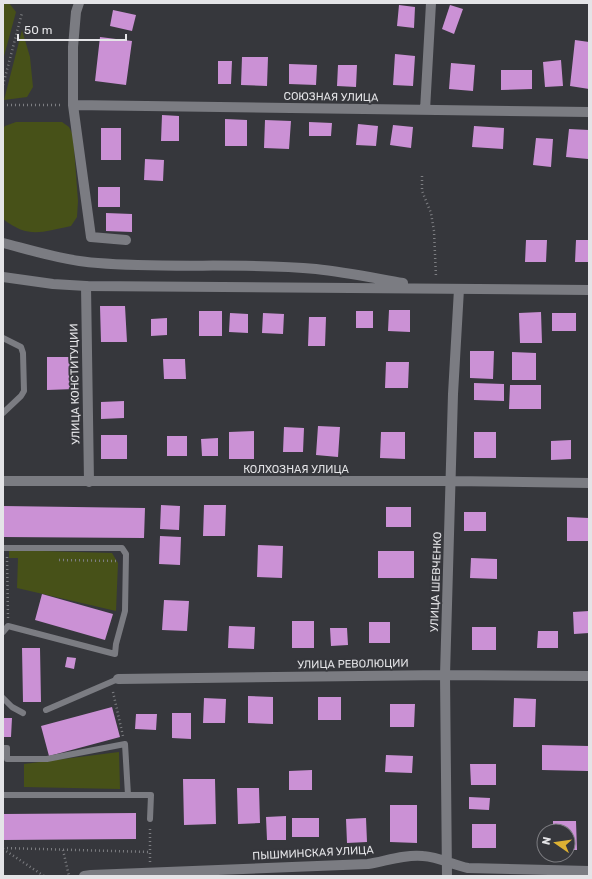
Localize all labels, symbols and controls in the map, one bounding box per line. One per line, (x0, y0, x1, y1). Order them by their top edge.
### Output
scale bar (18, 16, 126, 42)
text: 50 m (24, 23, 52, 37)
street label: СОЮЗНАЯ УЛИЦА (284, 90, 379, 104)
street label: УЛИЦА КОНСТИТУЦИИ (67, 323, 83, 445)
street label: КОЛХОЗНАЯ УЛИЦА (243, 463, 349, 476)
street label: УЛИЦА ШЕВЧЕНКО (428, 532, 444, 632)
street label: УЛИЦА РЕВОЛЮЦИИ (297, 657, 409, 671)
north arrow (536, 823, 576, 863)
text: N (540, 835, 554, 846)
street label: ПЫШМИНСКАЯ УЛИЦА (252, 843, 375, 863)

